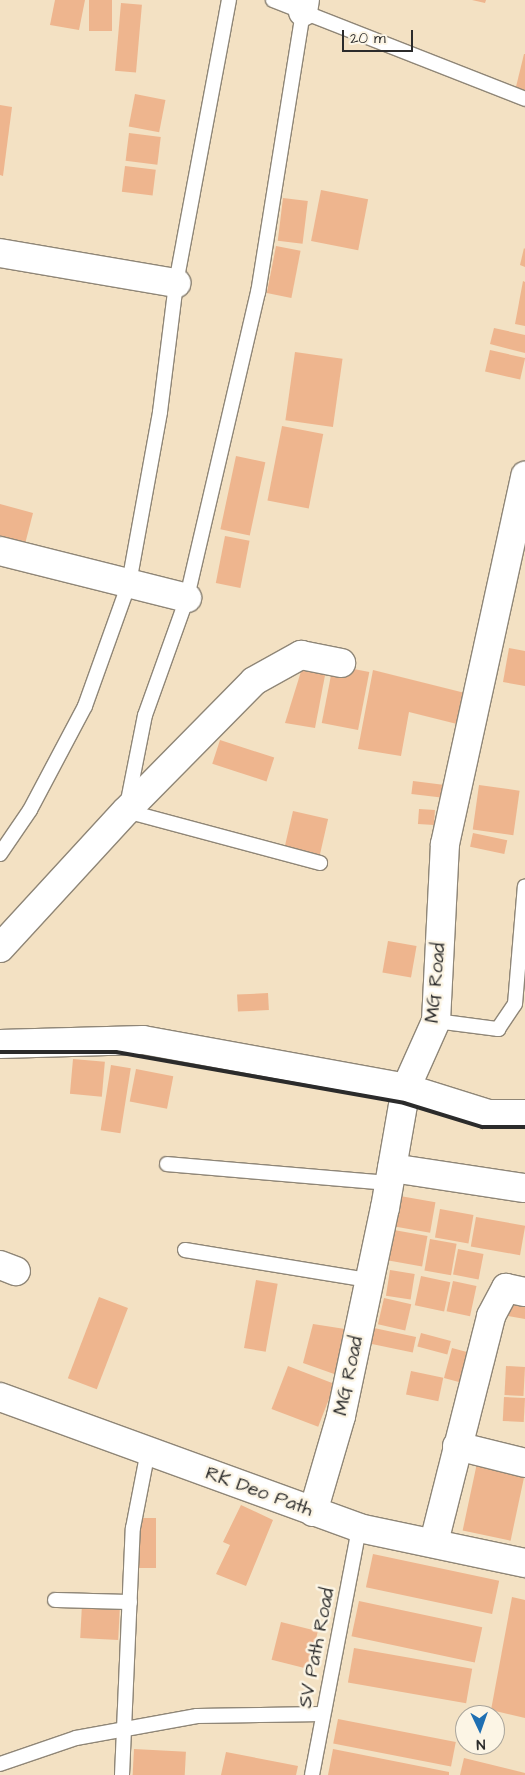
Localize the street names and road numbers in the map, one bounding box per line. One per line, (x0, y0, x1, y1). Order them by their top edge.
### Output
street label: MG Road (421, 942, 451, 1024)
street label: MG Road (330, 1334, 368, 1418)
street label: RK Deo Path (202, 1462, 316, 1522)
street label: SV Path Road (294, 1586, 340, 1710)

